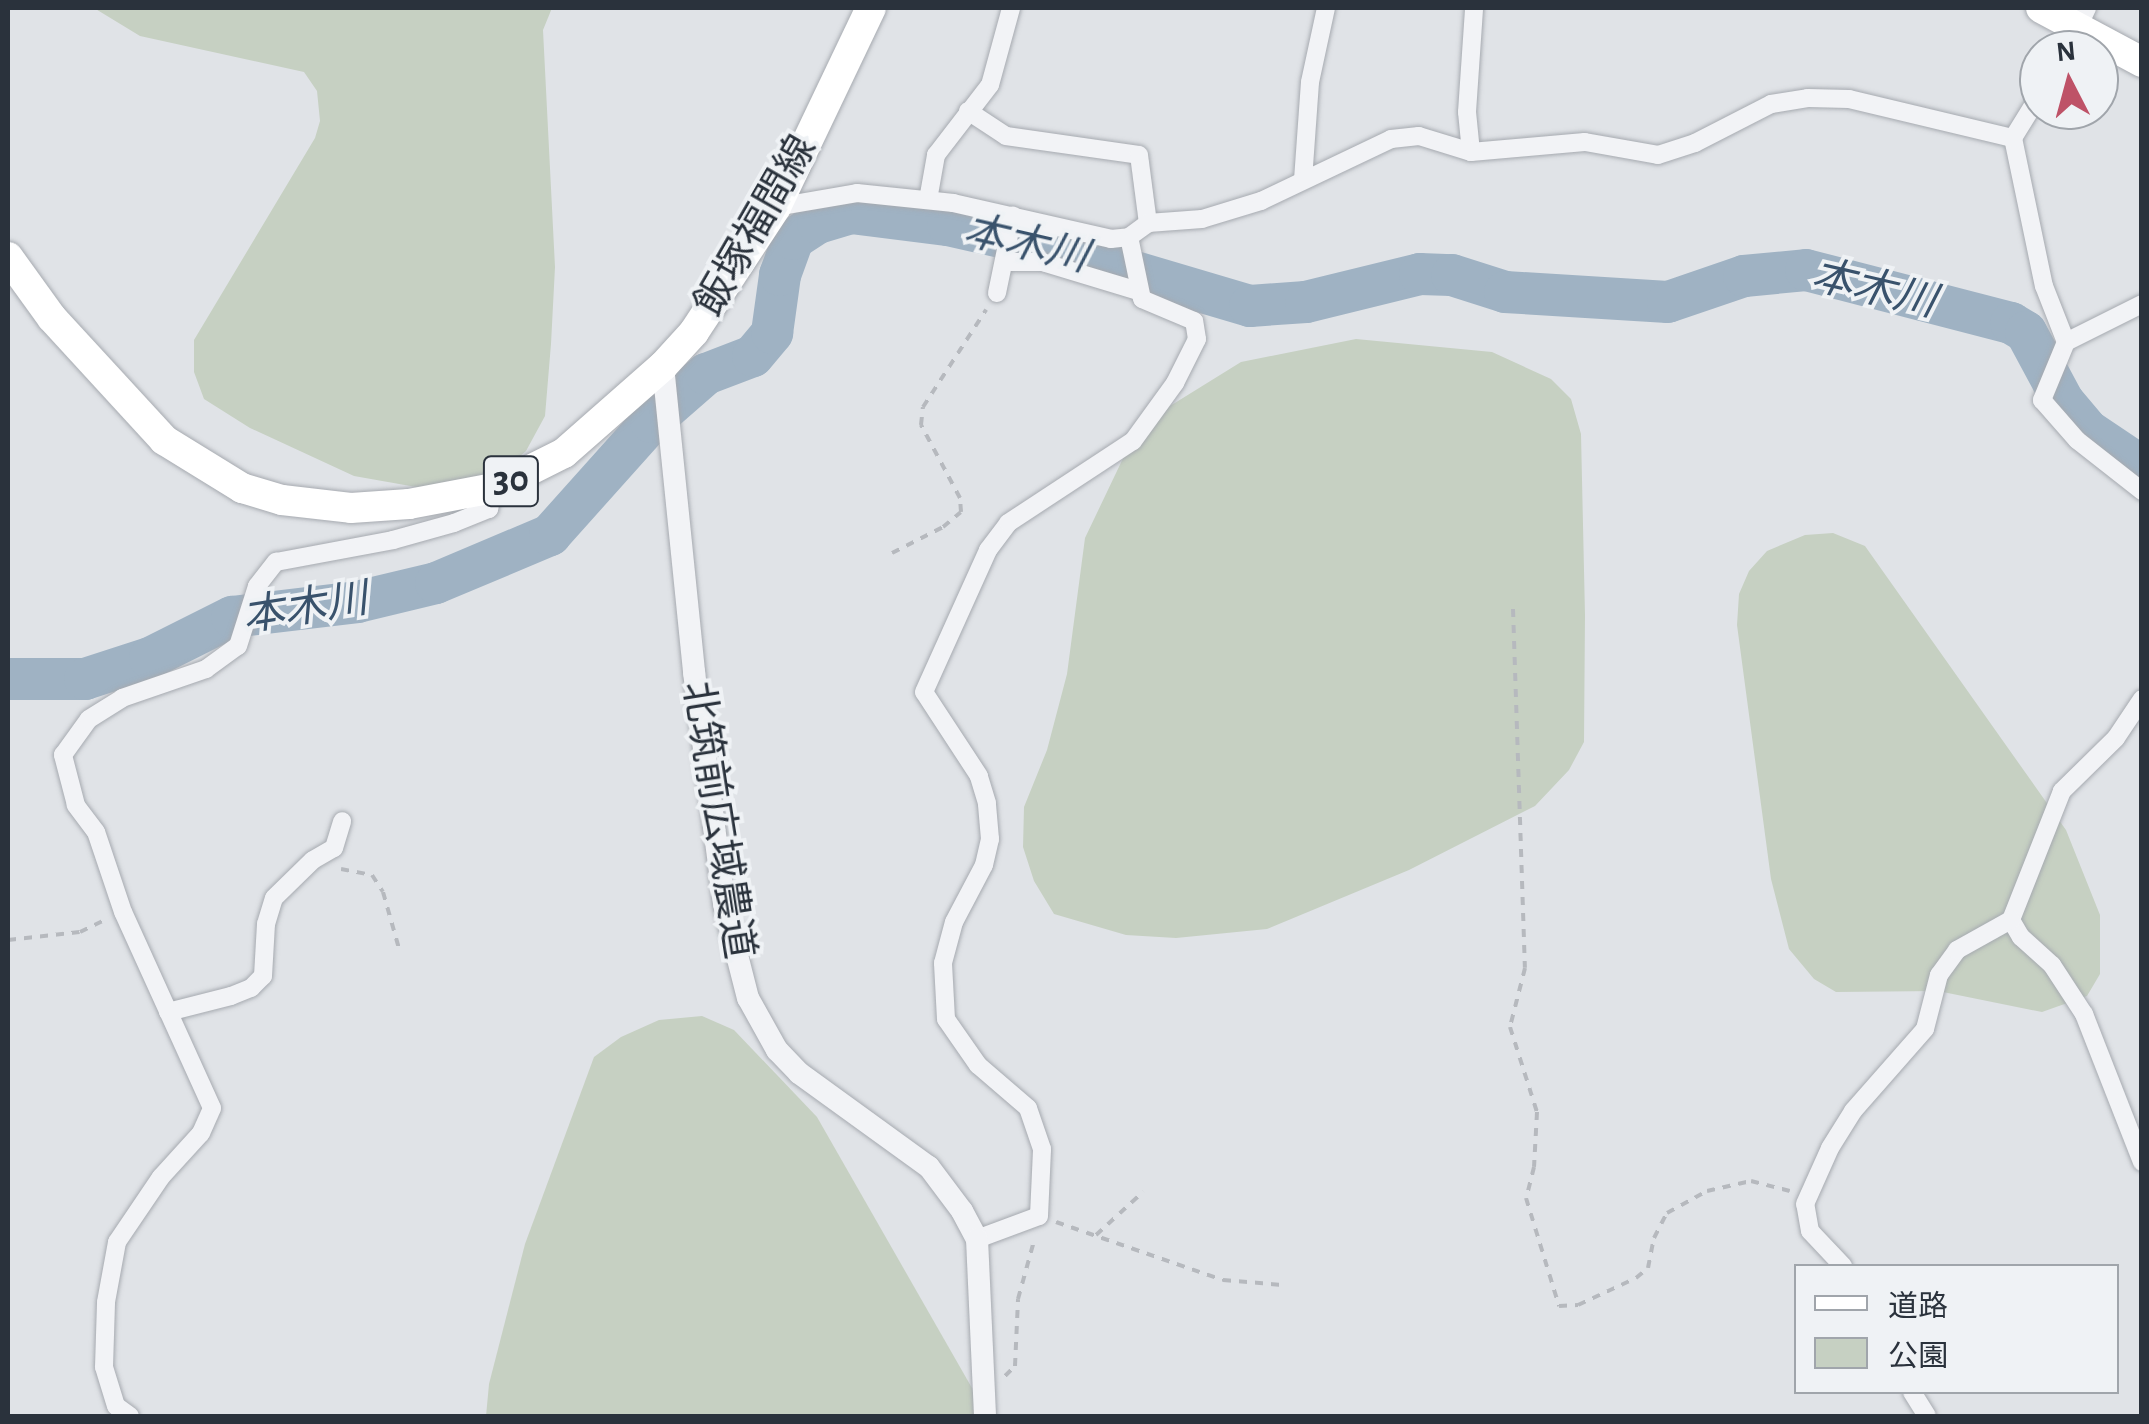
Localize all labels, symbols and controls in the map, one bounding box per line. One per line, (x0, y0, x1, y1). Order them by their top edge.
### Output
north arrow (2019, 30, 2119, 130)
text: N (2055, 37, 2077, 67)
street label: 飯塚福間線 (685, 127, 827, 325)
water label: 本木川 (959, 205, 1093, 283)
water label: 本木川 (1807, 250, 1941, 328)
road number: 30 (481, 448, 541, 514)
water label: 本木川 (239, 573, 371, 643)
street label: 北筑前広域農道 (672, 678, 764, 962)
legend (1794, 1264, 2119, 1394)
text: 道路 (1888, 1292, 1948, 1322)
text: 公園 (1888, 1342, 1948, 1372)

